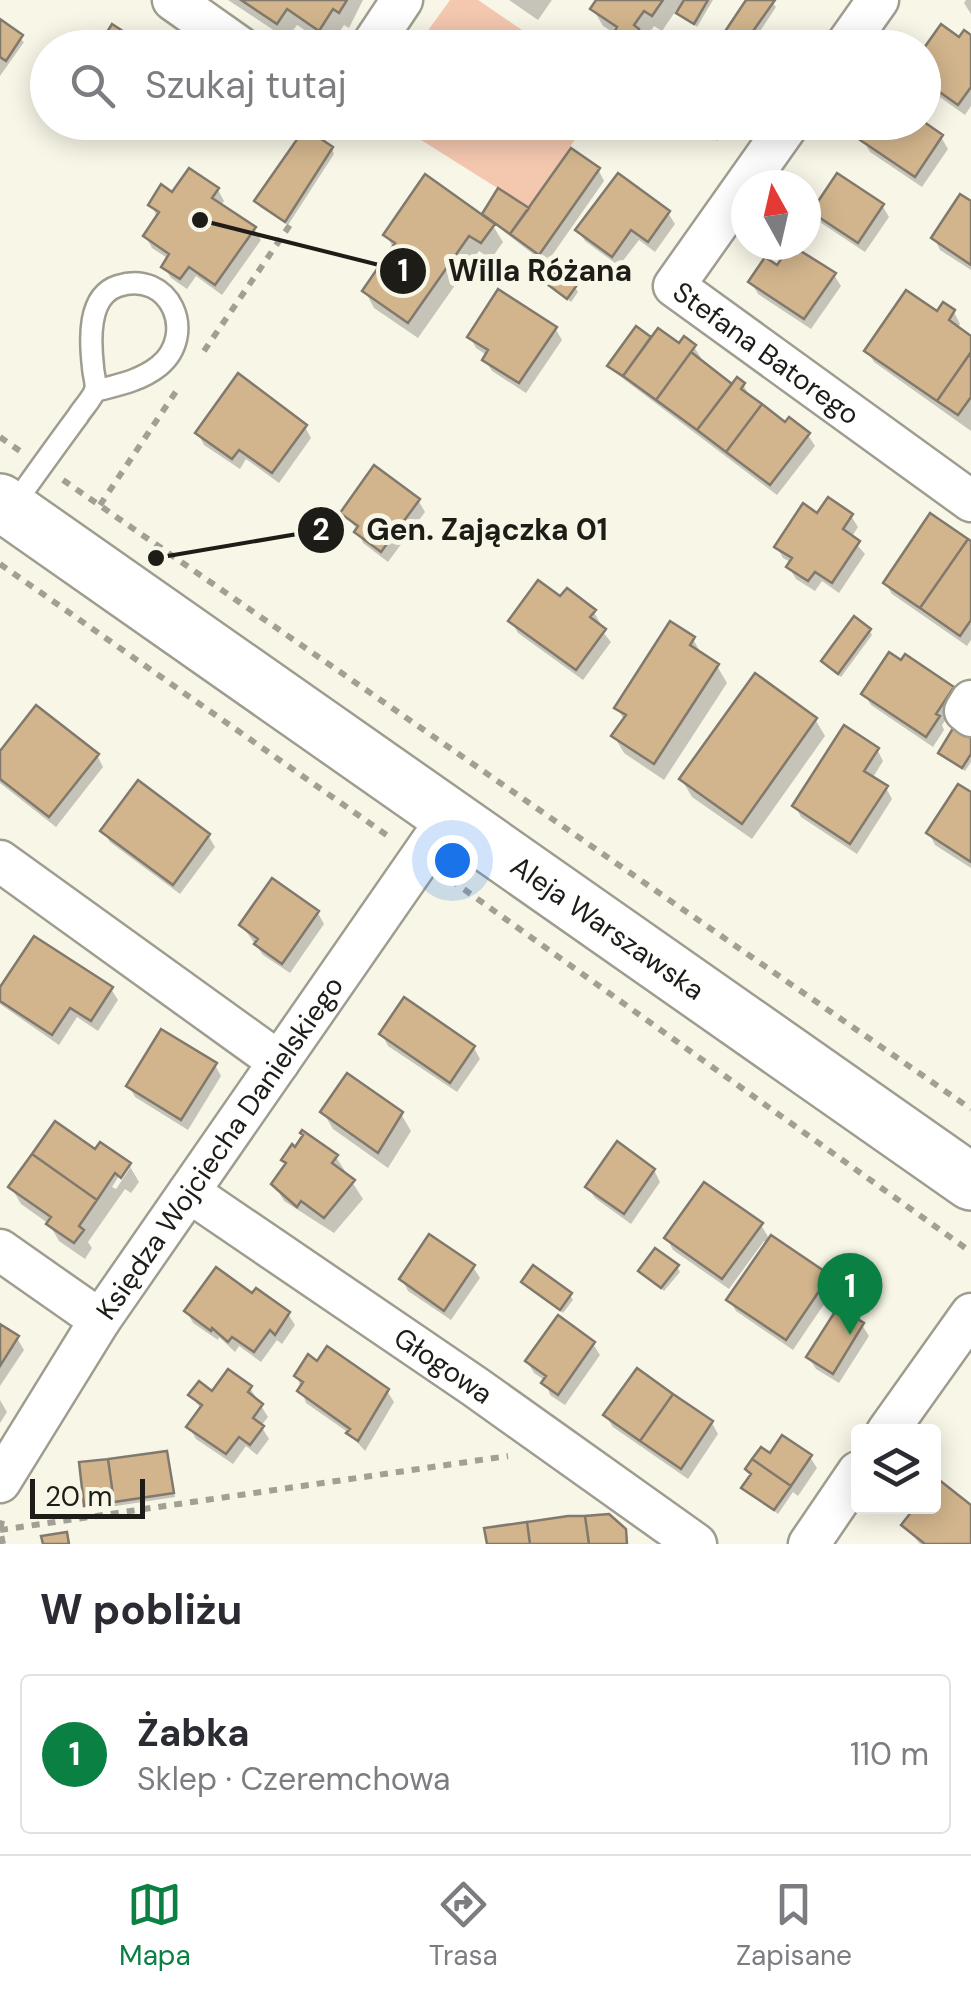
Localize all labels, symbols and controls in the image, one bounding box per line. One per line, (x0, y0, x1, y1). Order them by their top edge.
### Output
search box (30, 30, 941, 140)
icon: search (65, 58, 120, 113)
text: Szukaj tutaj (145, 60, 347, 110)
north arrow (731, 170, 821, 260)
callout: Willa Różana (378, 241, 652, 301)
text: 1 (398, 251, 408, 290)
text: Willa Różana (448, 251, 632, 290)
street label: Stefana Batorego (666, 273, 867, 433)
callout: Gen. Zajączka 01 (296, 500, 628, 560)
text: 2 (312, 510, 330, 549)
text: Gen. Zajączka 01 (366, 510, 608, 549)
your location (427, 835, 478, 886)
street label: Aleja Warszawska (504, 847, 712, 1008)
street label: Księdza Wojciecha Danielskiego (87, 969, 352, 1327)
pin: 1 (818, 1252, 882, 1335)
street label: Głogowa (387, 1319, 500, 1412)
map controls (851, 1424, 941, 1514)
button: layers (851, 1424, 941, 1514)
scale bar (30, 1474, 145, 1518)
text: 20 m (45, 1478, 112, 1515)
text: W pobliżu (40, 1582, 242, 1637)
text: Żabka (137, 1708, 250, 1758)
text: 1 (69, 1733, 80, 1775)
text: 110 m (850, 1733, 929, 1775)
text: Sklep · Czeremchowa (137, 1758, 450, 1800)
tab: Mapa (119, 1877, 191, 1974)
tab: Trasa (429, 1877, 498, 1974)
tab: Zapisane (736, 1877, 852, 1974)

